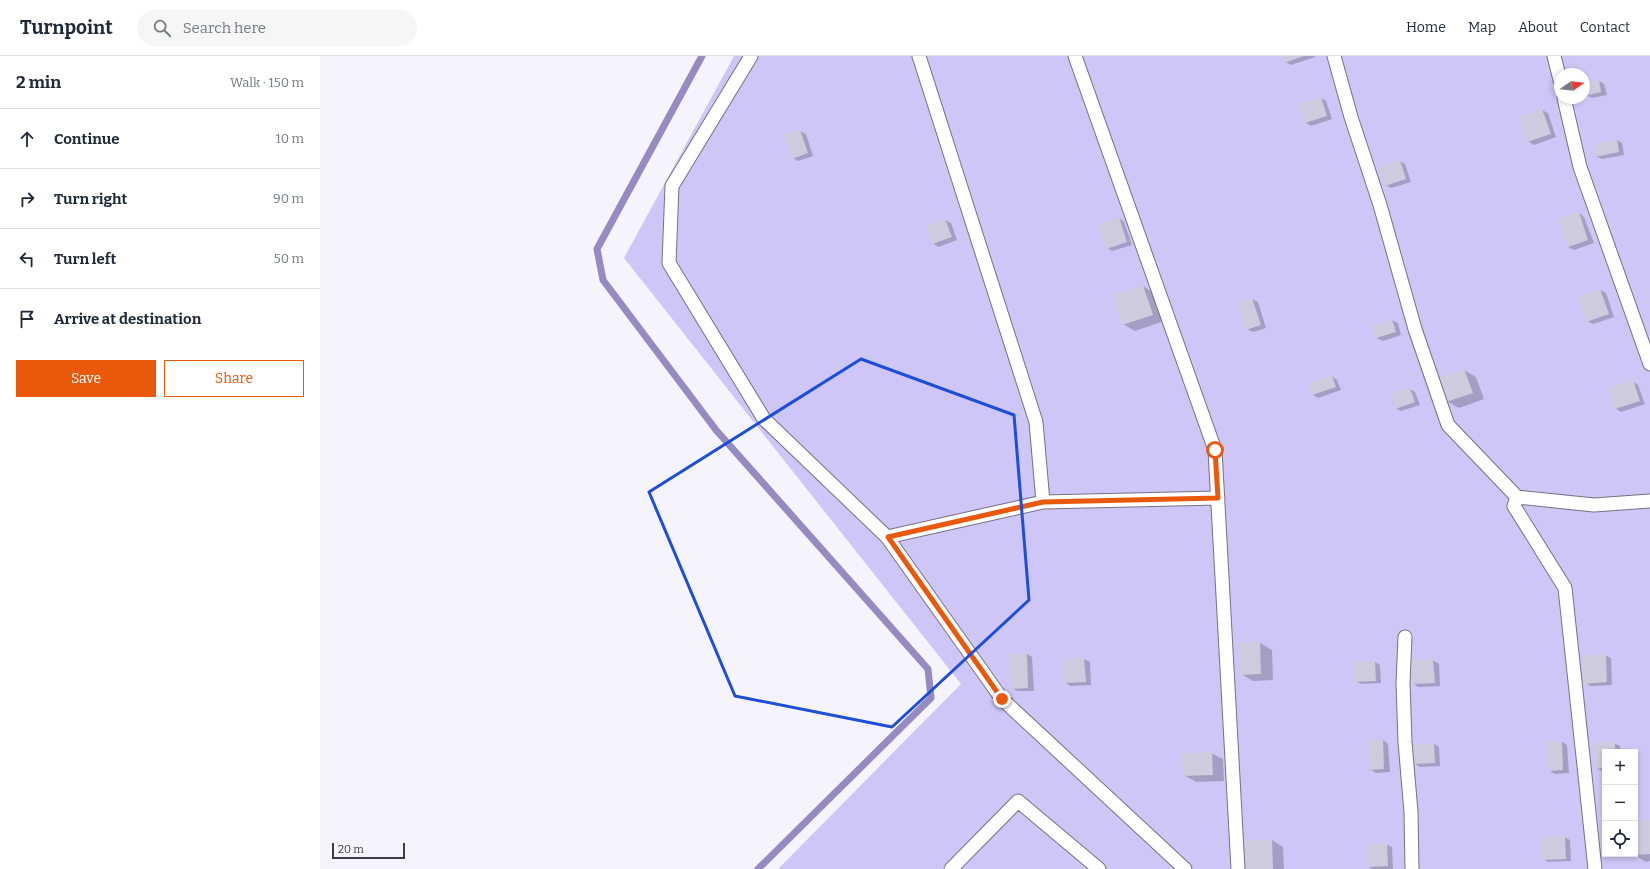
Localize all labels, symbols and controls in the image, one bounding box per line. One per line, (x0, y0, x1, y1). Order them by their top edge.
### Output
search box (137, 10, 417, 46)
text: Turnpoint (20, 16, 113, 39)
icon: search (151, 17, 173, 39)
text: Search here (183, 19, 266, 37)
text: Home (1406, 19, 1446, 36)
text: Map (1468, 19, 1496, 36)
text: About (1518, 19, 1558, 36)
text: Contact (1580, 19, 1630, 36)
north arrow (1554, 68, 1590, 104)
text: 2 min (16, 72, 61, 93)
text: Walk · 150 m (230, 75, 304, 90)
icon: ahead (16, 128, 38, 150)
text: Continue (54, 130, 120, 148)
text: 10 m (275, 131, 304, 146)
icon: right (16, 188, 38, 210)
text: Turn right (54, 190, 127, 208)
text: 90 m (273, 191, 304, 206)
icon: left (16, 248, 38, 270)
text: Turn left (54, 250, 116, 268)
text: 50 m (274, 251, 304, 266)
icon: arrive (16, 308, 38, 330)
text: Arrive at destination (54, 310, 201, 328)
button: Save (16, 360, 156, 397)
button: Share (164, 360, 304, 397)
route start (1206, 441, 1224, 459)
route end (993, 690, 1011, 708)
map controls (1602, 749, 1638, 857)
button: + (1602, 749, 1638, 785)
button: − (1602, 785, 1638, 821)
button: locate (1602, 821, 1638, 857)
scale bar (332, 841, 405, 860)
text: 20 m (338, 843, 364, 856)

